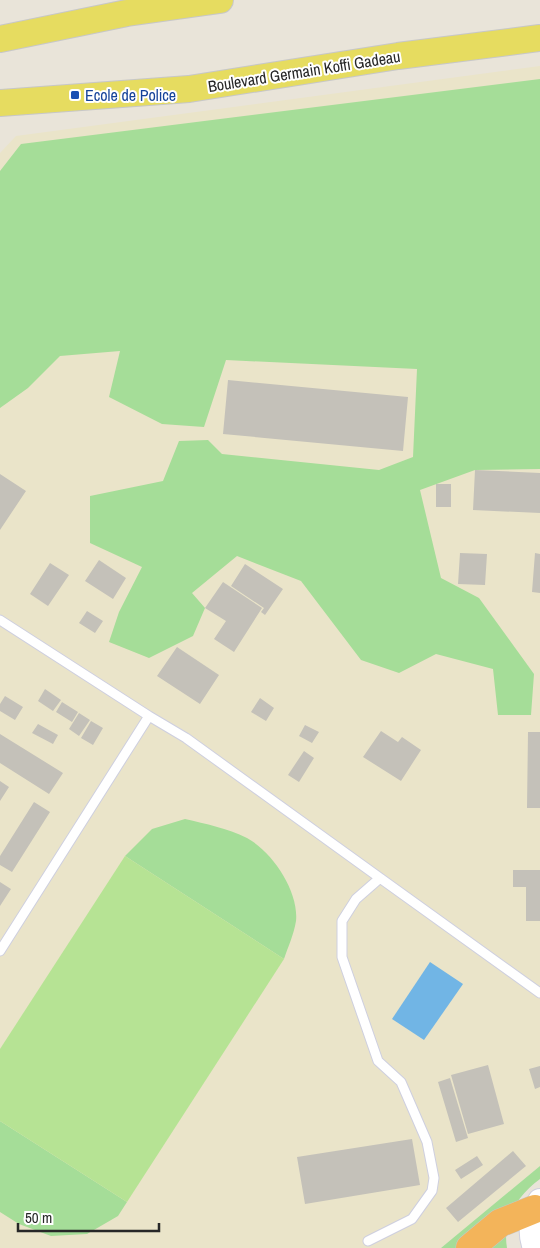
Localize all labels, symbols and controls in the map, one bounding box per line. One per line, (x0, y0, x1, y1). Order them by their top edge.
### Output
street label: Boulevard Germain Koffi Gadeau (206, 45, 402, 97)
place label: Ecole de Police (85, 84, 176, 106)
marker: Ecole de Police (69, 89, 81, 101)
scale bar (18, 1200, 159, 1232)
text: 50 m (25, 1207, 52, 1228)

